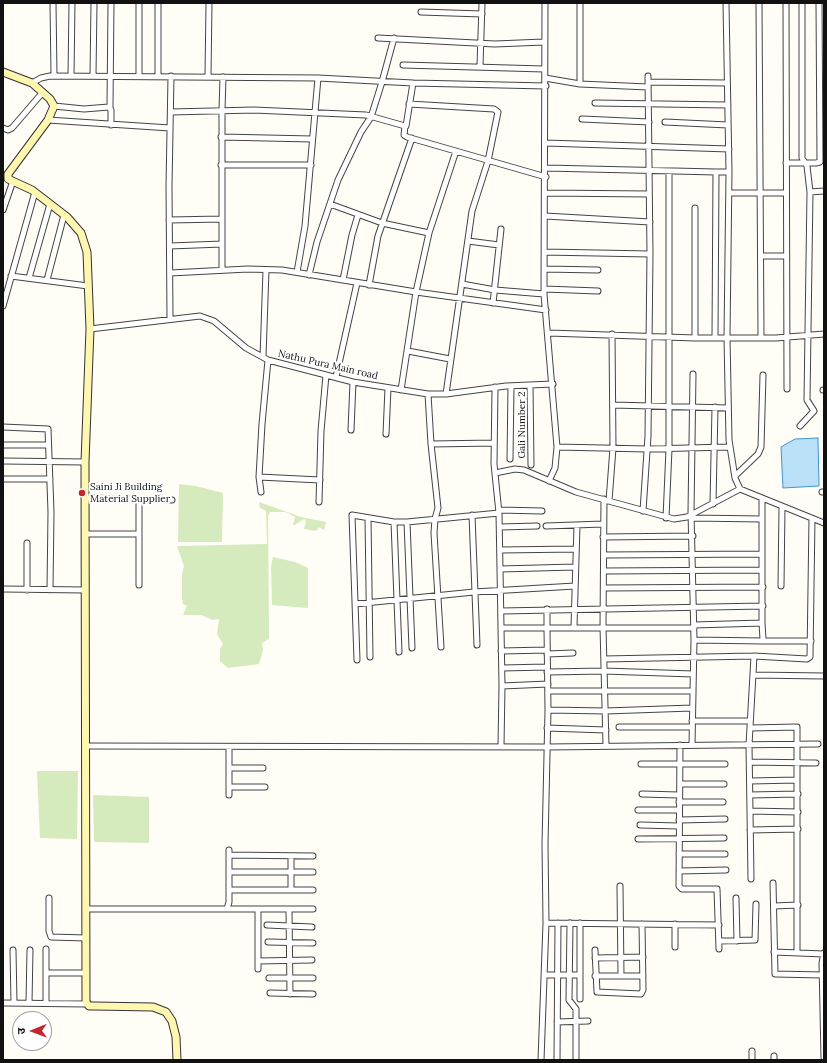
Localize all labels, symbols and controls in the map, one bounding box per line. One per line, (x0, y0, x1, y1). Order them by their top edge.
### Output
street label: Nathu Pura Main road (277, 348, 379, 382)
street label: Gali Number 2 (516, 391, 528, 459)
place label: Saini Ji Building Material Supplier (90, 481, 170, 504)
marker: Saini Ji Building Material Supplier (77, 488, 87, 498)
north arrow (12, 1011, 52, 1051)
text: उ (14, 1028, 28, 1035)

